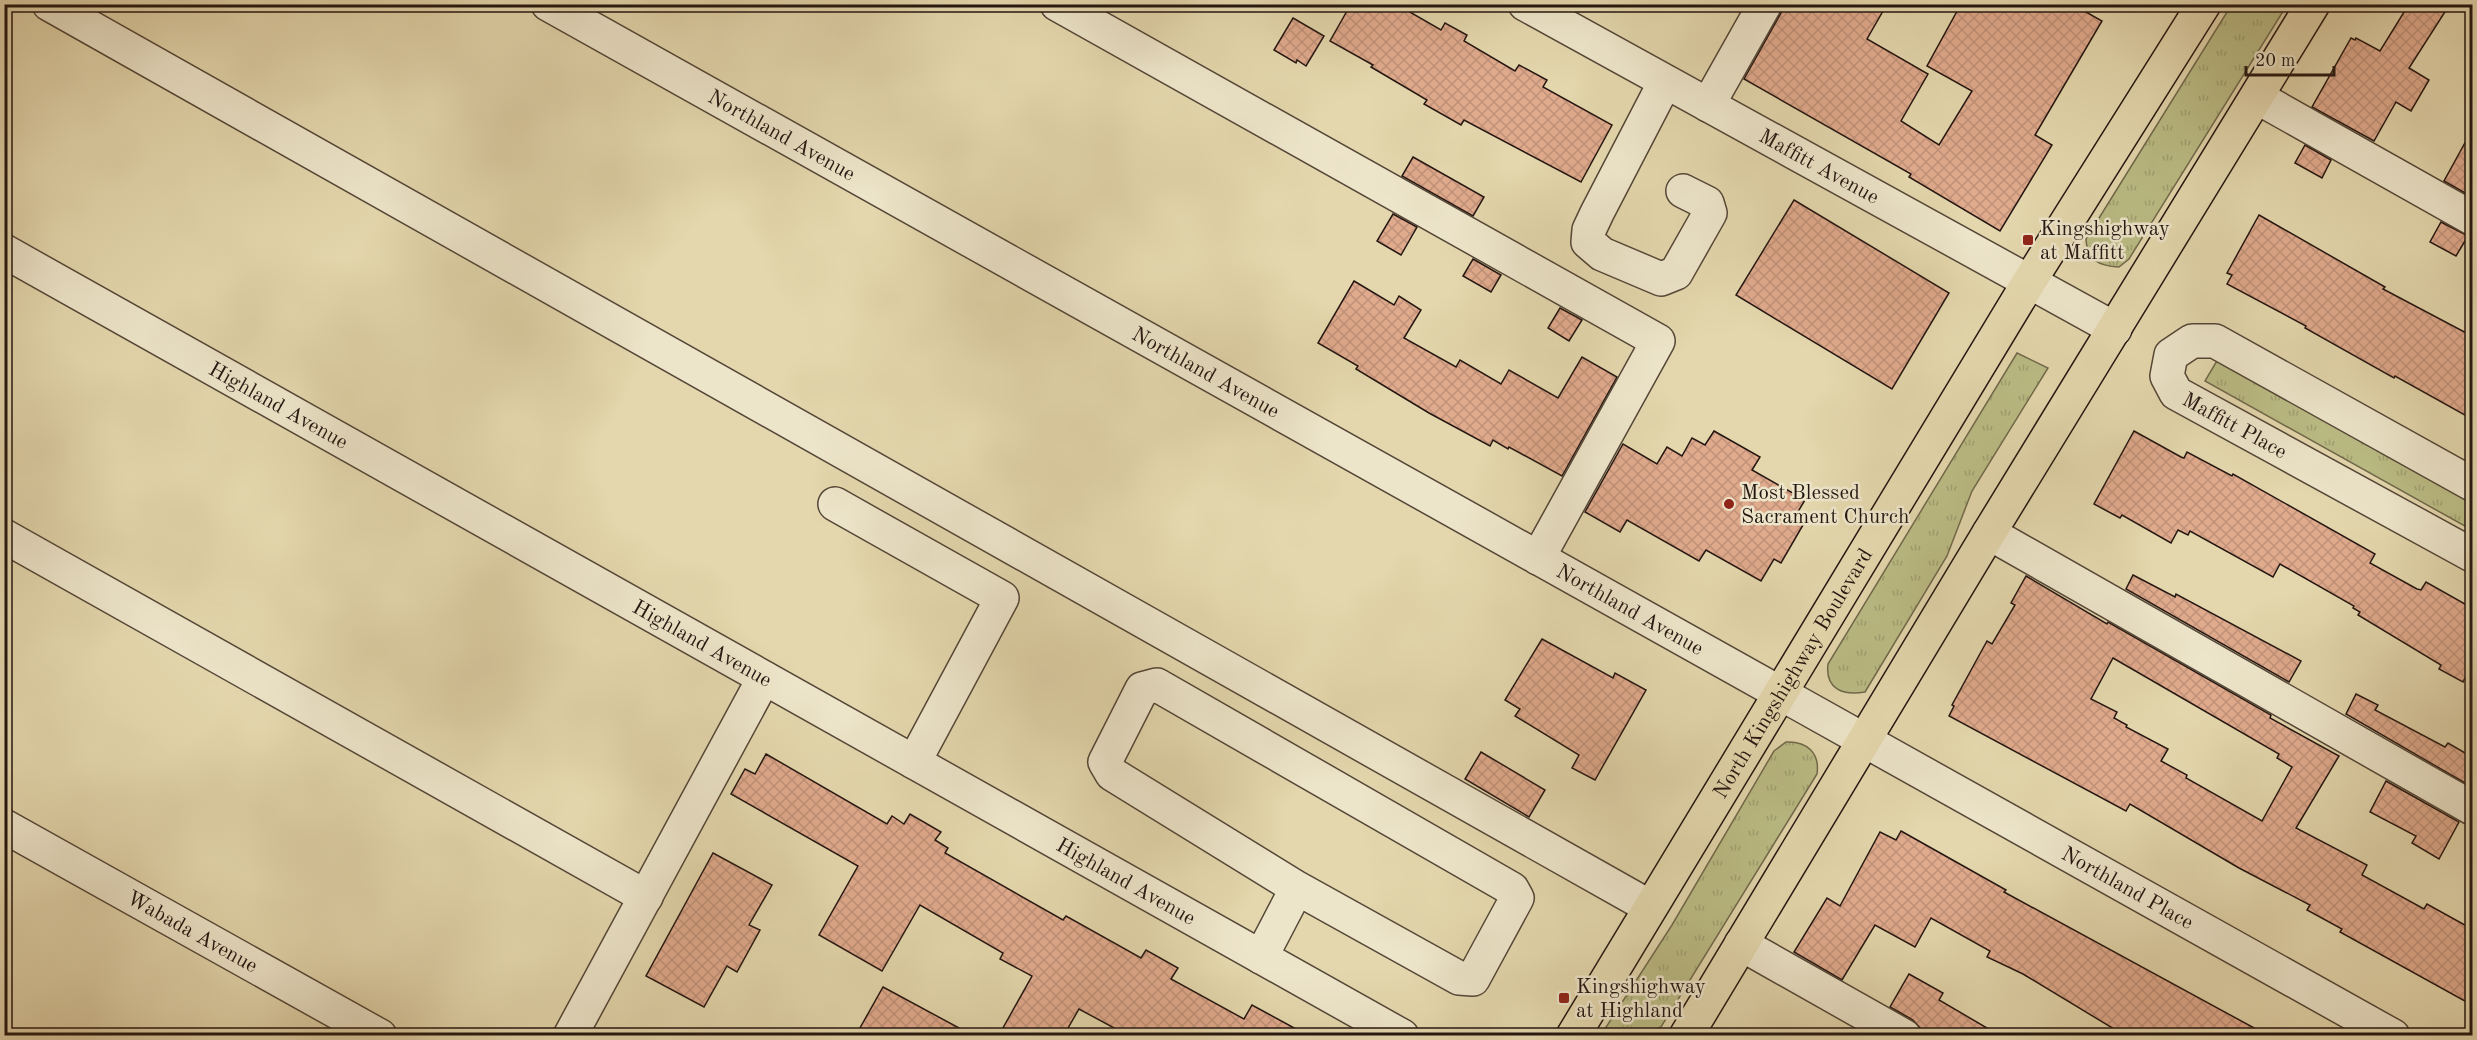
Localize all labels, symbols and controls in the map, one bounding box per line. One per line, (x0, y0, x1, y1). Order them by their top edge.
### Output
scale bar (2246, 39, 2334, 77)
text: 20 m (2255, 52, 2295, 70)
street label: Northland Avenue (704, 87, 858, 186)
street label: Maffitt Avenue (1755, 126, 1882, 209)
place label: Kingshighway at Maffitt (2040, 219, 2170, 264)
marker: Kingshighway at Maffitt (2021, 233, 2035, 247)
street label: Northland Avenue (1128, 324, 1282, 423)
street label: Highland Avenue (205, 359, 351, 454)
street label: Maffitt Place (2178, 389, 2290, 464)
place label: Most Blessed Sacrament Church (1741, 483, 1909, 528)
marker: Most Blessed Sacrament Church (1722, 497, 1736, 511)
street label: North Kingshighway Boulevard (1710, 545, 1877, 803)
street label: Northland Avenue (1552, 561, 1707, 660)
street label: Highland Avenue (629, 597, 775, 692)
street label: Highland Avenue (1052, 835, 1199, 930)
street label: Northland Place (2057, 844, 2196, 934)
street label: Wabada Avenue (123, 888, 261, 977)
place label: Kingshighway at Highland (1576, 977, 1706, 1022)
marker: Kingshighway at Highland (1557, 991, 1571, 1005)

